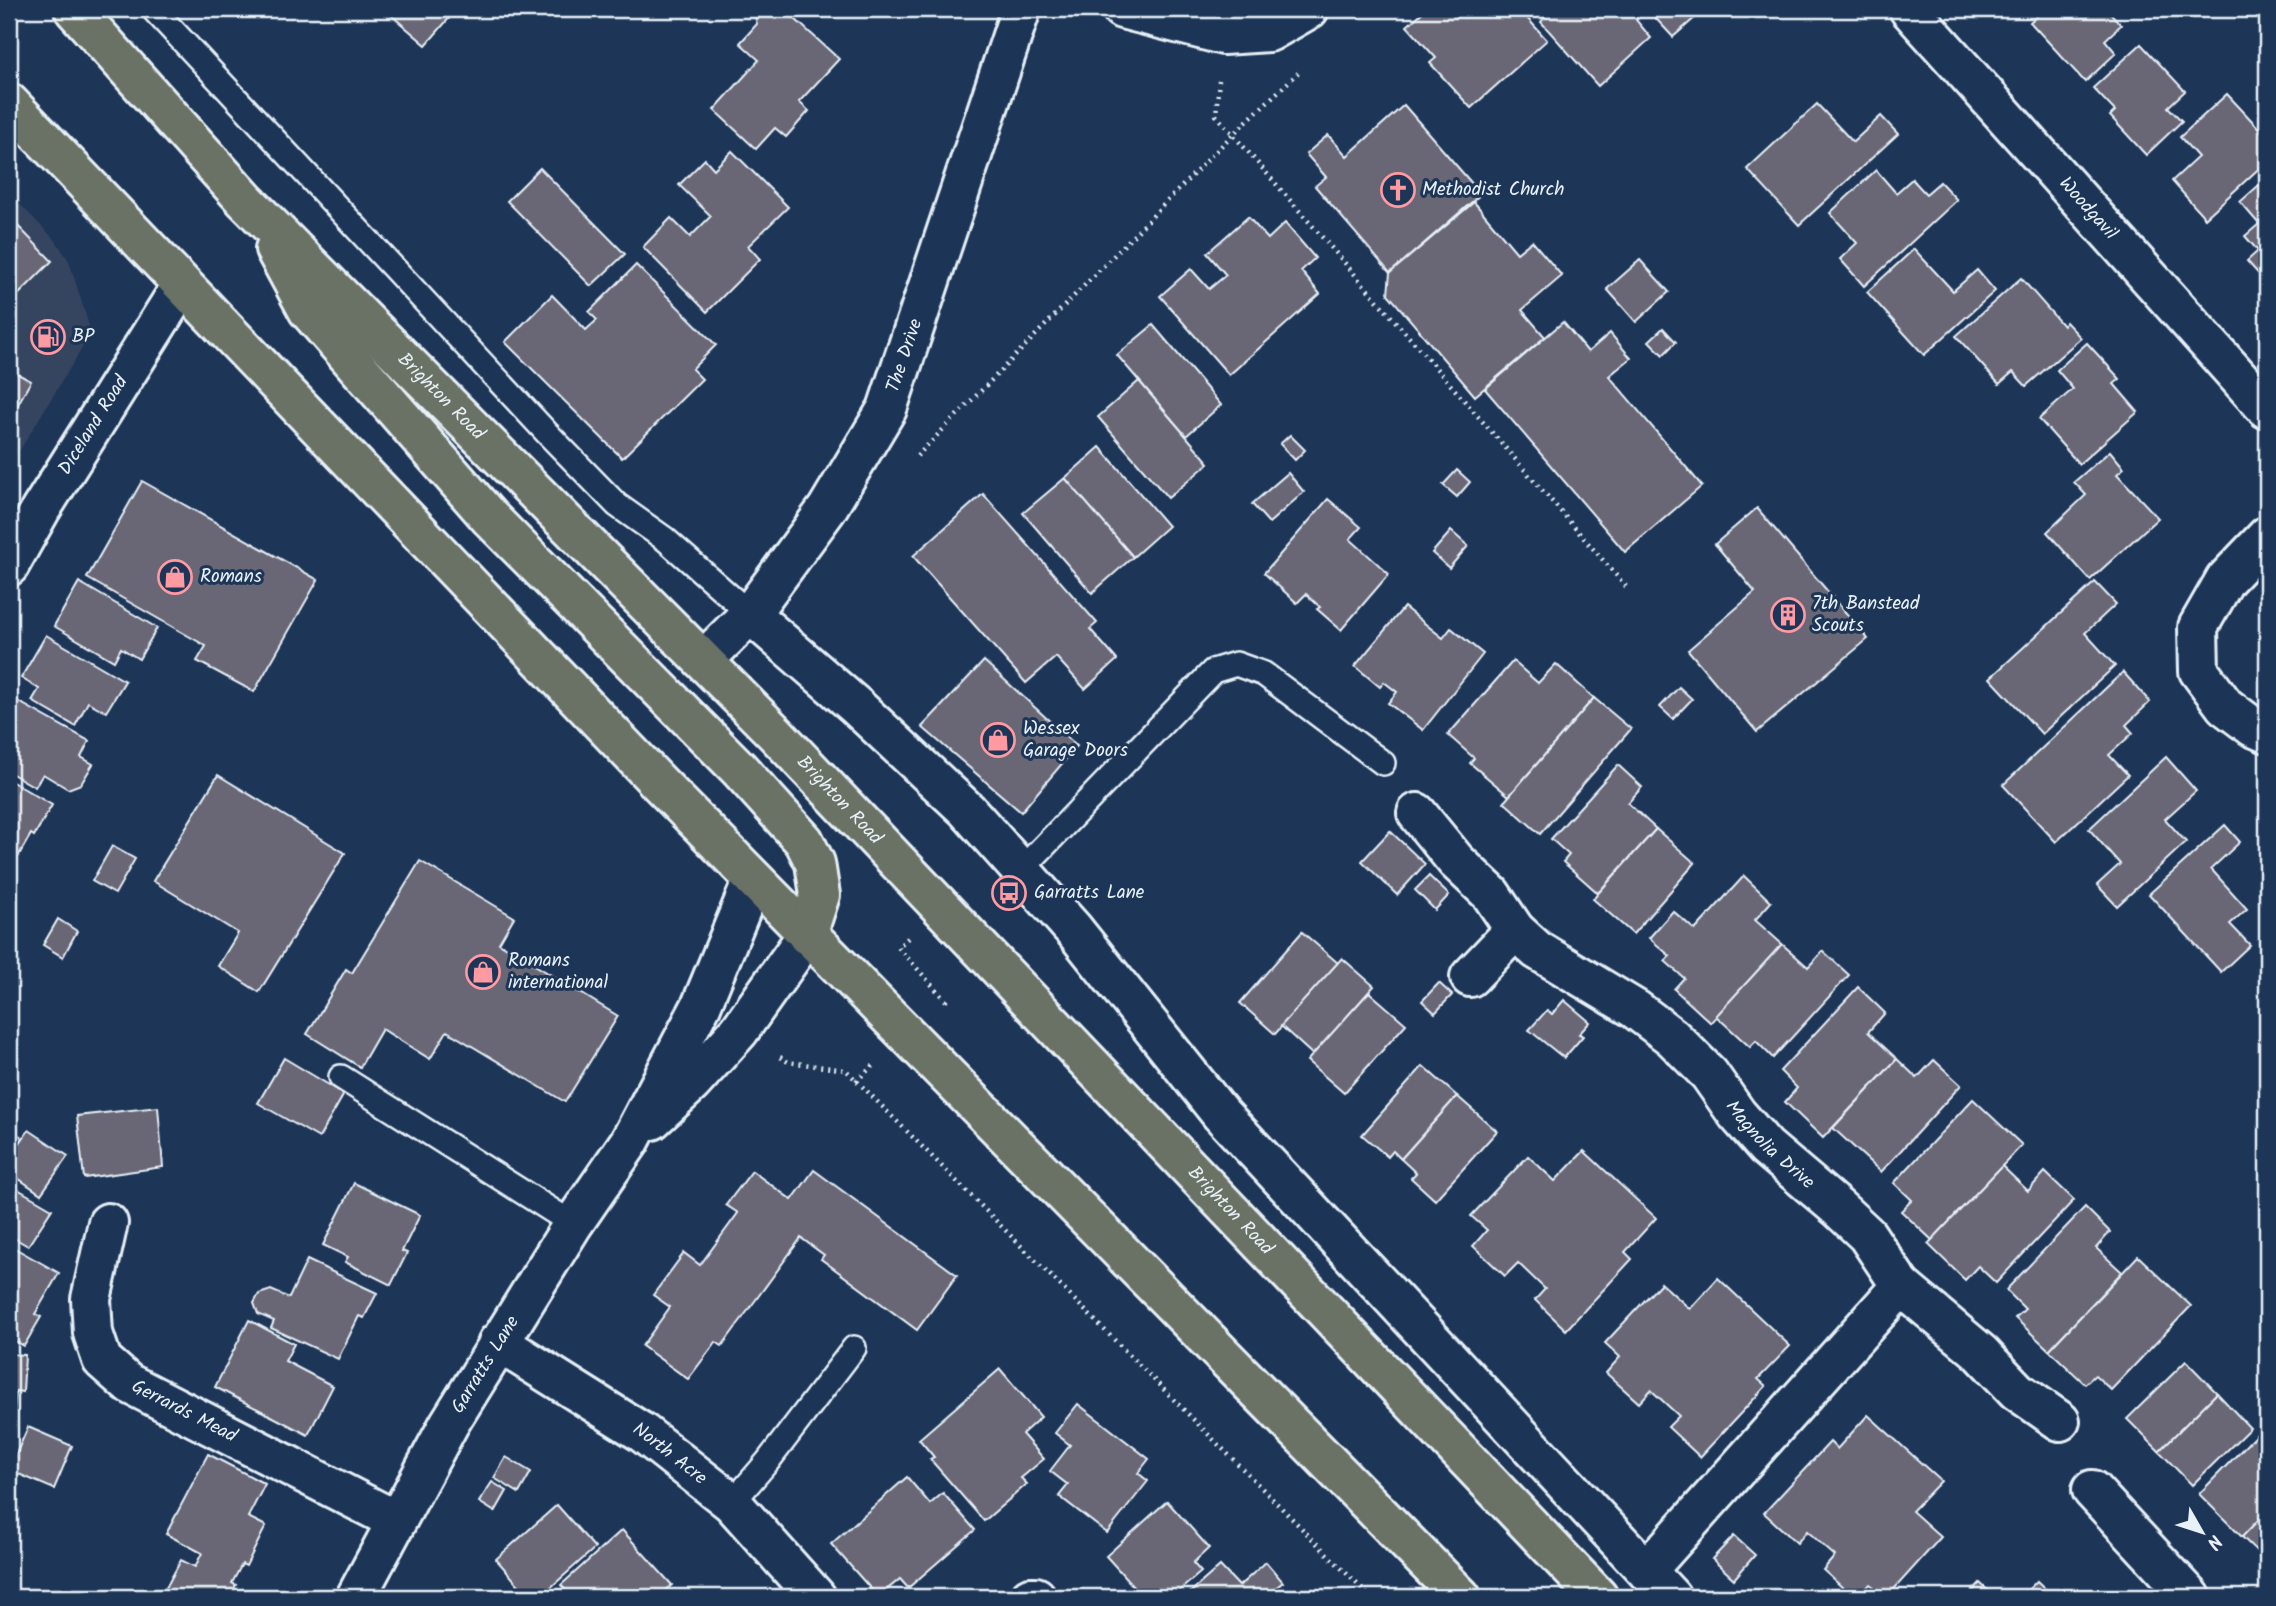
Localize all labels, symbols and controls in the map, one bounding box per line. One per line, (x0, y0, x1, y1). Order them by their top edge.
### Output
street label: Woodgavil (2051, 170, 2125, 248)
church icon: Methodist Church (1379, 171, 1417, 209)
place label: Methodist Church (1422, 175, 1564, 205)
street label: The Drive (878, 314, 931, 397)
fuel station icon: BP (29, 318, 67, 356)
place label: BP (72, 322, 95, 352)
street label: Brighton Road (390, 346, 492, 448)
street label: Diceland Road (51, 369, 137, 481)
shop icon: Romans (156, 558, 194, 596)
place label: Romans (200, 562, 262, 592)
place label: 7th Banstead Scouts (1812, 589, 1920, 641)
building icon: 7th Banstead Scouts (1769, 596, 1807, 634)
place label: Wessex Garage Doors (1023, 714, 1128, 766)
shop icon: Wessex Garage Doors (979, 721, 1017, 759)
street label: Brighton Road (789, 749, 890, 852)
bus stop icon: Garratts Lane (990, 874, 1028, 912)
place label: Garratts Lane (1034, 878, 1145, 908)
place label: Romans international (508, 946, 608, 998)
shop icon: Romans international (464, 953, 502, 991)
street label: Magnolia Drive (1717, 1094, 1822, 1197)
street label: Brighton Road (1180, 1159, 1281, 1263)
street label: Garratts Lane (444, 1310, 528, 1420)
street label: Gerrards Mead (126, 1372, 242, 1452)
street label: North Acre (626, 1415, 714, 1493)
north arrow (2168, 1498, 2238, 1568)
text: N (2198, 1527, 2229, 1556)

